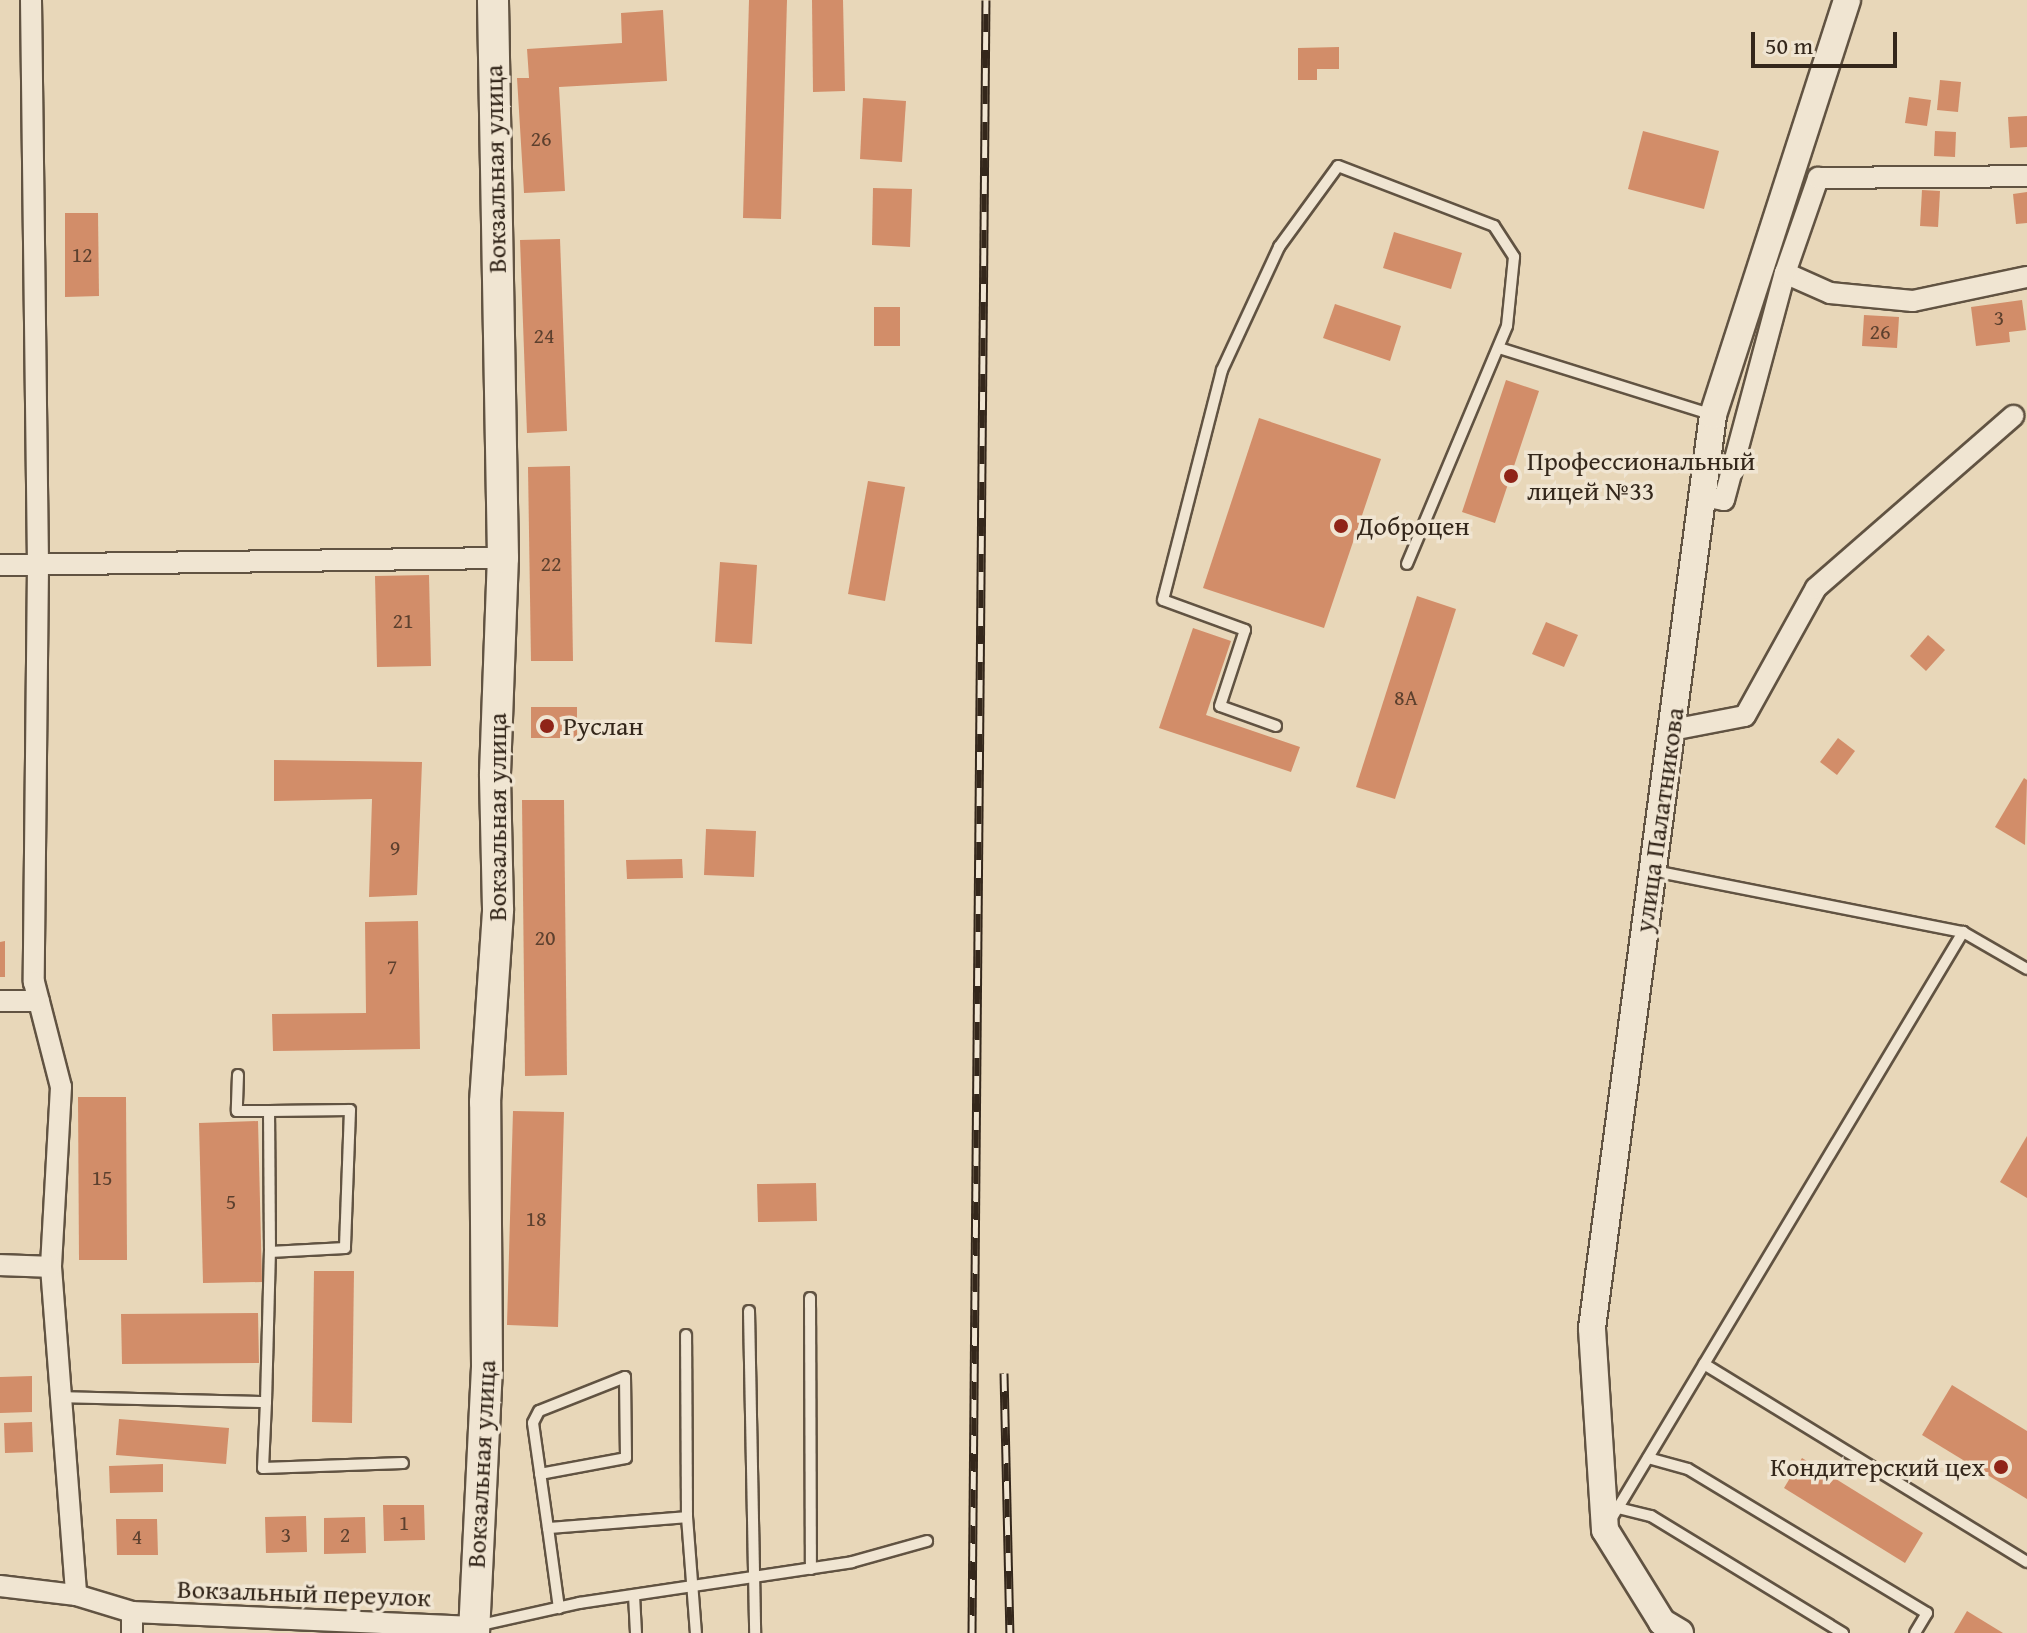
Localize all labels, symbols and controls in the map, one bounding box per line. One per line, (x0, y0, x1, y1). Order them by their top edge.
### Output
scale bar (1755, 16, 1901, 66)
text: 50 m (1765, 28, 1813, 63)
street label: Вокзальная улица (478, 65, 512, 273)
house number: 26 (530, 126, 552, 152)
house number: 12 (71, 242, 93, 268)
house number: 3 (1994, 305, 2004, 331)
house number: 26 (1869, 319, 1891, 345)
house number: 24 (533, 323, 555, 349)
place label: Профессиональный лицей №33 (1527, 445, 1755, 506)
marker: Профессиональный лицей №33 (1502, 467, 1520, 485)
place label: Доброцен (1357, 510, 1470, 542)
marker: Доброцен (1332, 517, 1350, 535)
house number: 22 (540, 551, 562, 577)
house number: 21 (392, 608, 414, 634)
house number: 8А (1394, 685, 1418, 711)
street label: улица Палатникова (1628, 706, 1690, 934)
place label: Руслан (563, 710, 644, 742)
street label: Вокзальная улица (481, 713, 513, 921)
marker: Руслан (538, 717, 556, 735)
house number: 9 (390, 835, 400, 861)
house number: 20 (534, 925, 556, 951)
house number: 7 (387, 954, 397, 980)
house number: 15 (91, 1165, 113, 1191)
house number: 5 (226, 1189, 236, 1215)
house number: 18 (525, 1206, 547, 1232)
street label: Вокзальная улица (460, 1359, 502, 1569)
place label: Кондитерский цех (1770, 1451, 1985, 1483)
marker: Кондитерский цех (1992, 1458, 2010, 1476)
house number: 1 (399, 1510, 409, 1536)
house number: 3 (281, 1522, 291, 1548)
house number: 2 (340, 1522, 350, 1548)
house number: 4 (132, 1524, 142, 1550)
street label: Вокзальный переулок (177, 1573, 431, 1613)

